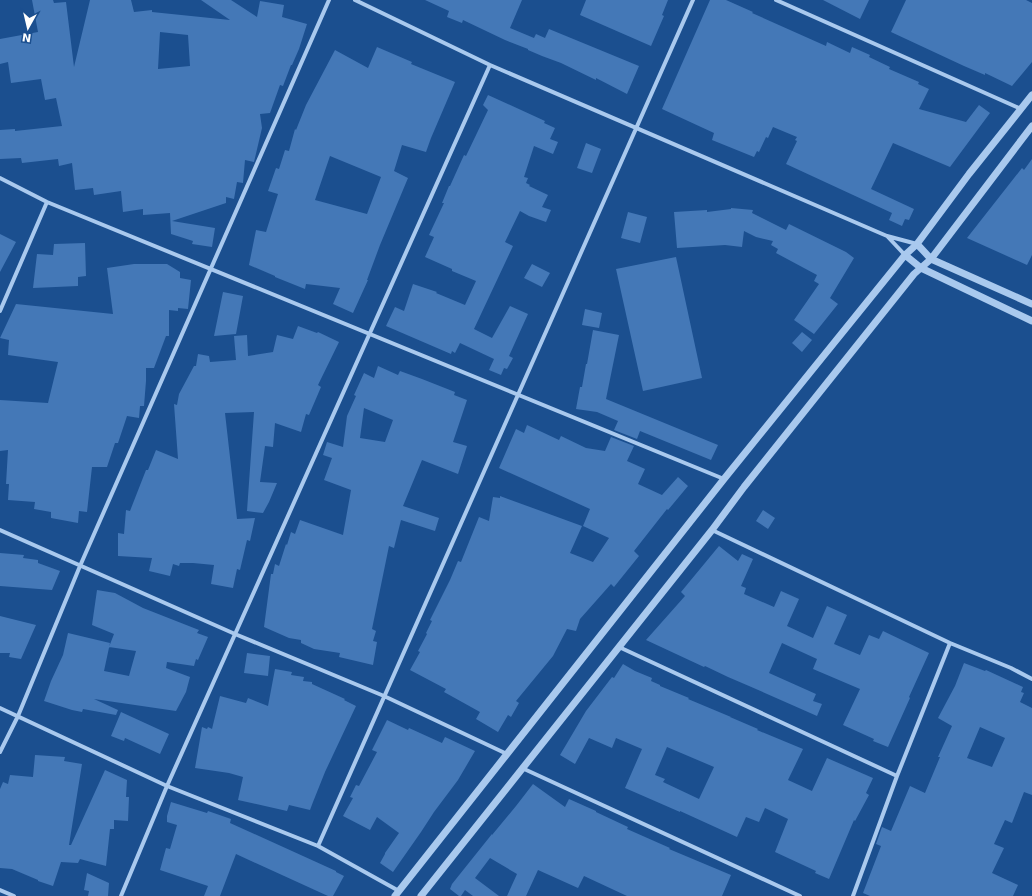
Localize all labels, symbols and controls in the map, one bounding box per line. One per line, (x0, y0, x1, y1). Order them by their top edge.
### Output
north arrow (8, 8, 48, 48)
text: N (21, 30, 32, 44)

